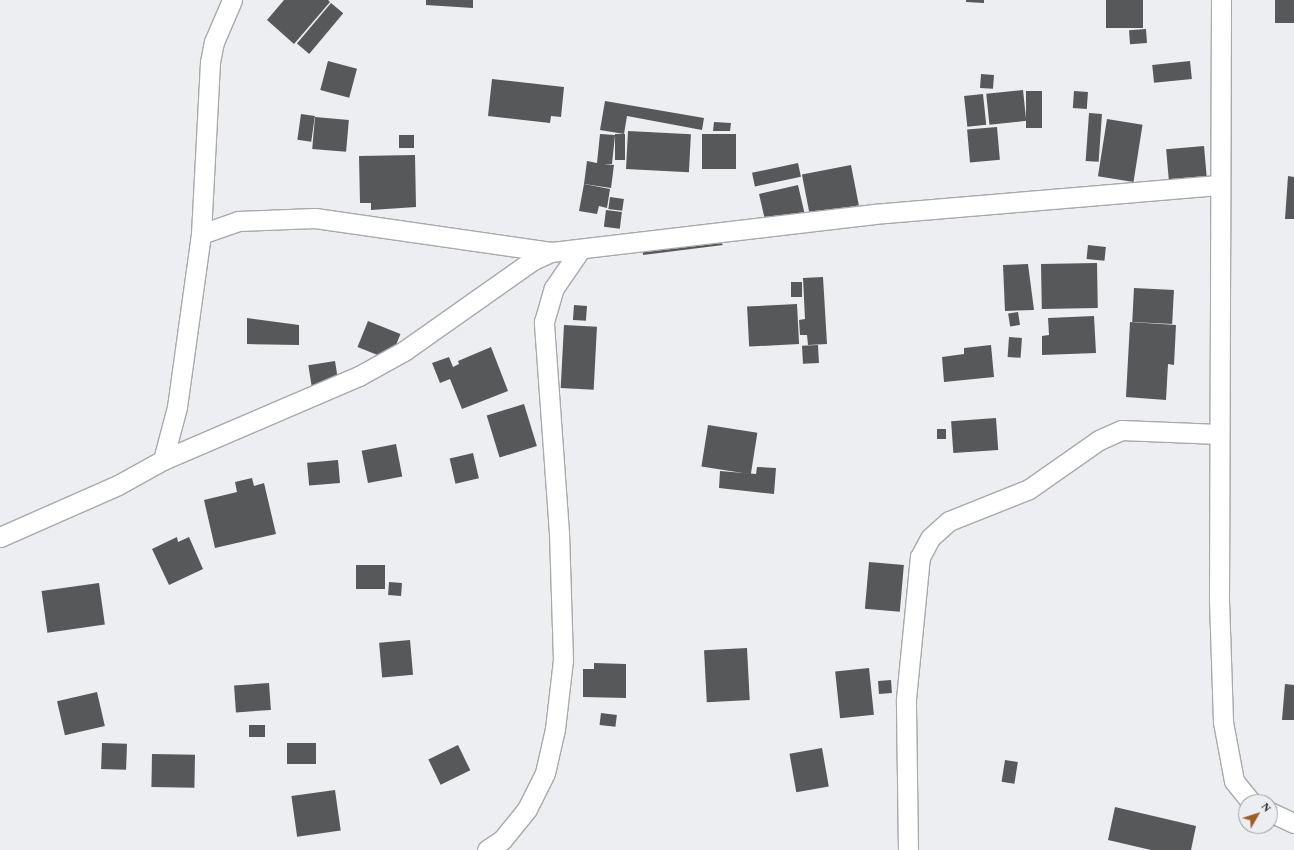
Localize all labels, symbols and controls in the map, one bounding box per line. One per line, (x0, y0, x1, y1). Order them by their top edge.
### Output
north arrow (1238, 794, 1278, 834)
text: N (1259, 800, 1274, 814)

